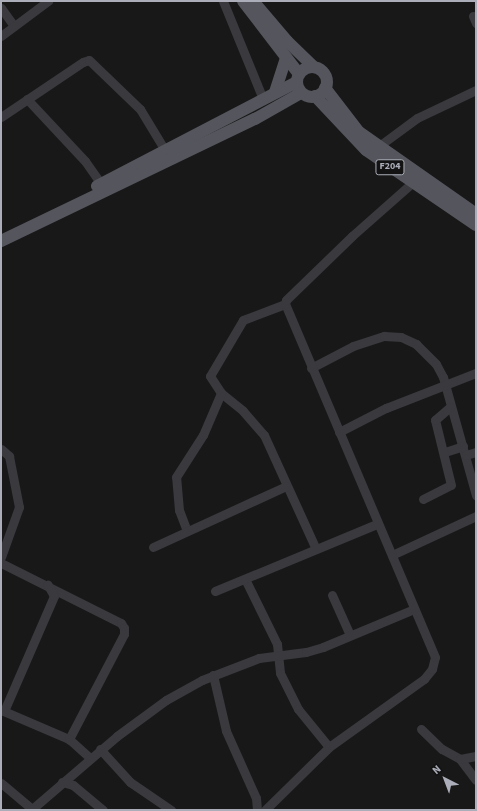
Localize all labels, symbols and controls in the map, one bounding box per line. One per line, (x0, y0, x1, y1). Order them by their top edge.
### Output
road number: F204 (375, 159, 405, 175)
north arrow (425, 759, 465, 799)
text: N (429, 762, 444, 778)

